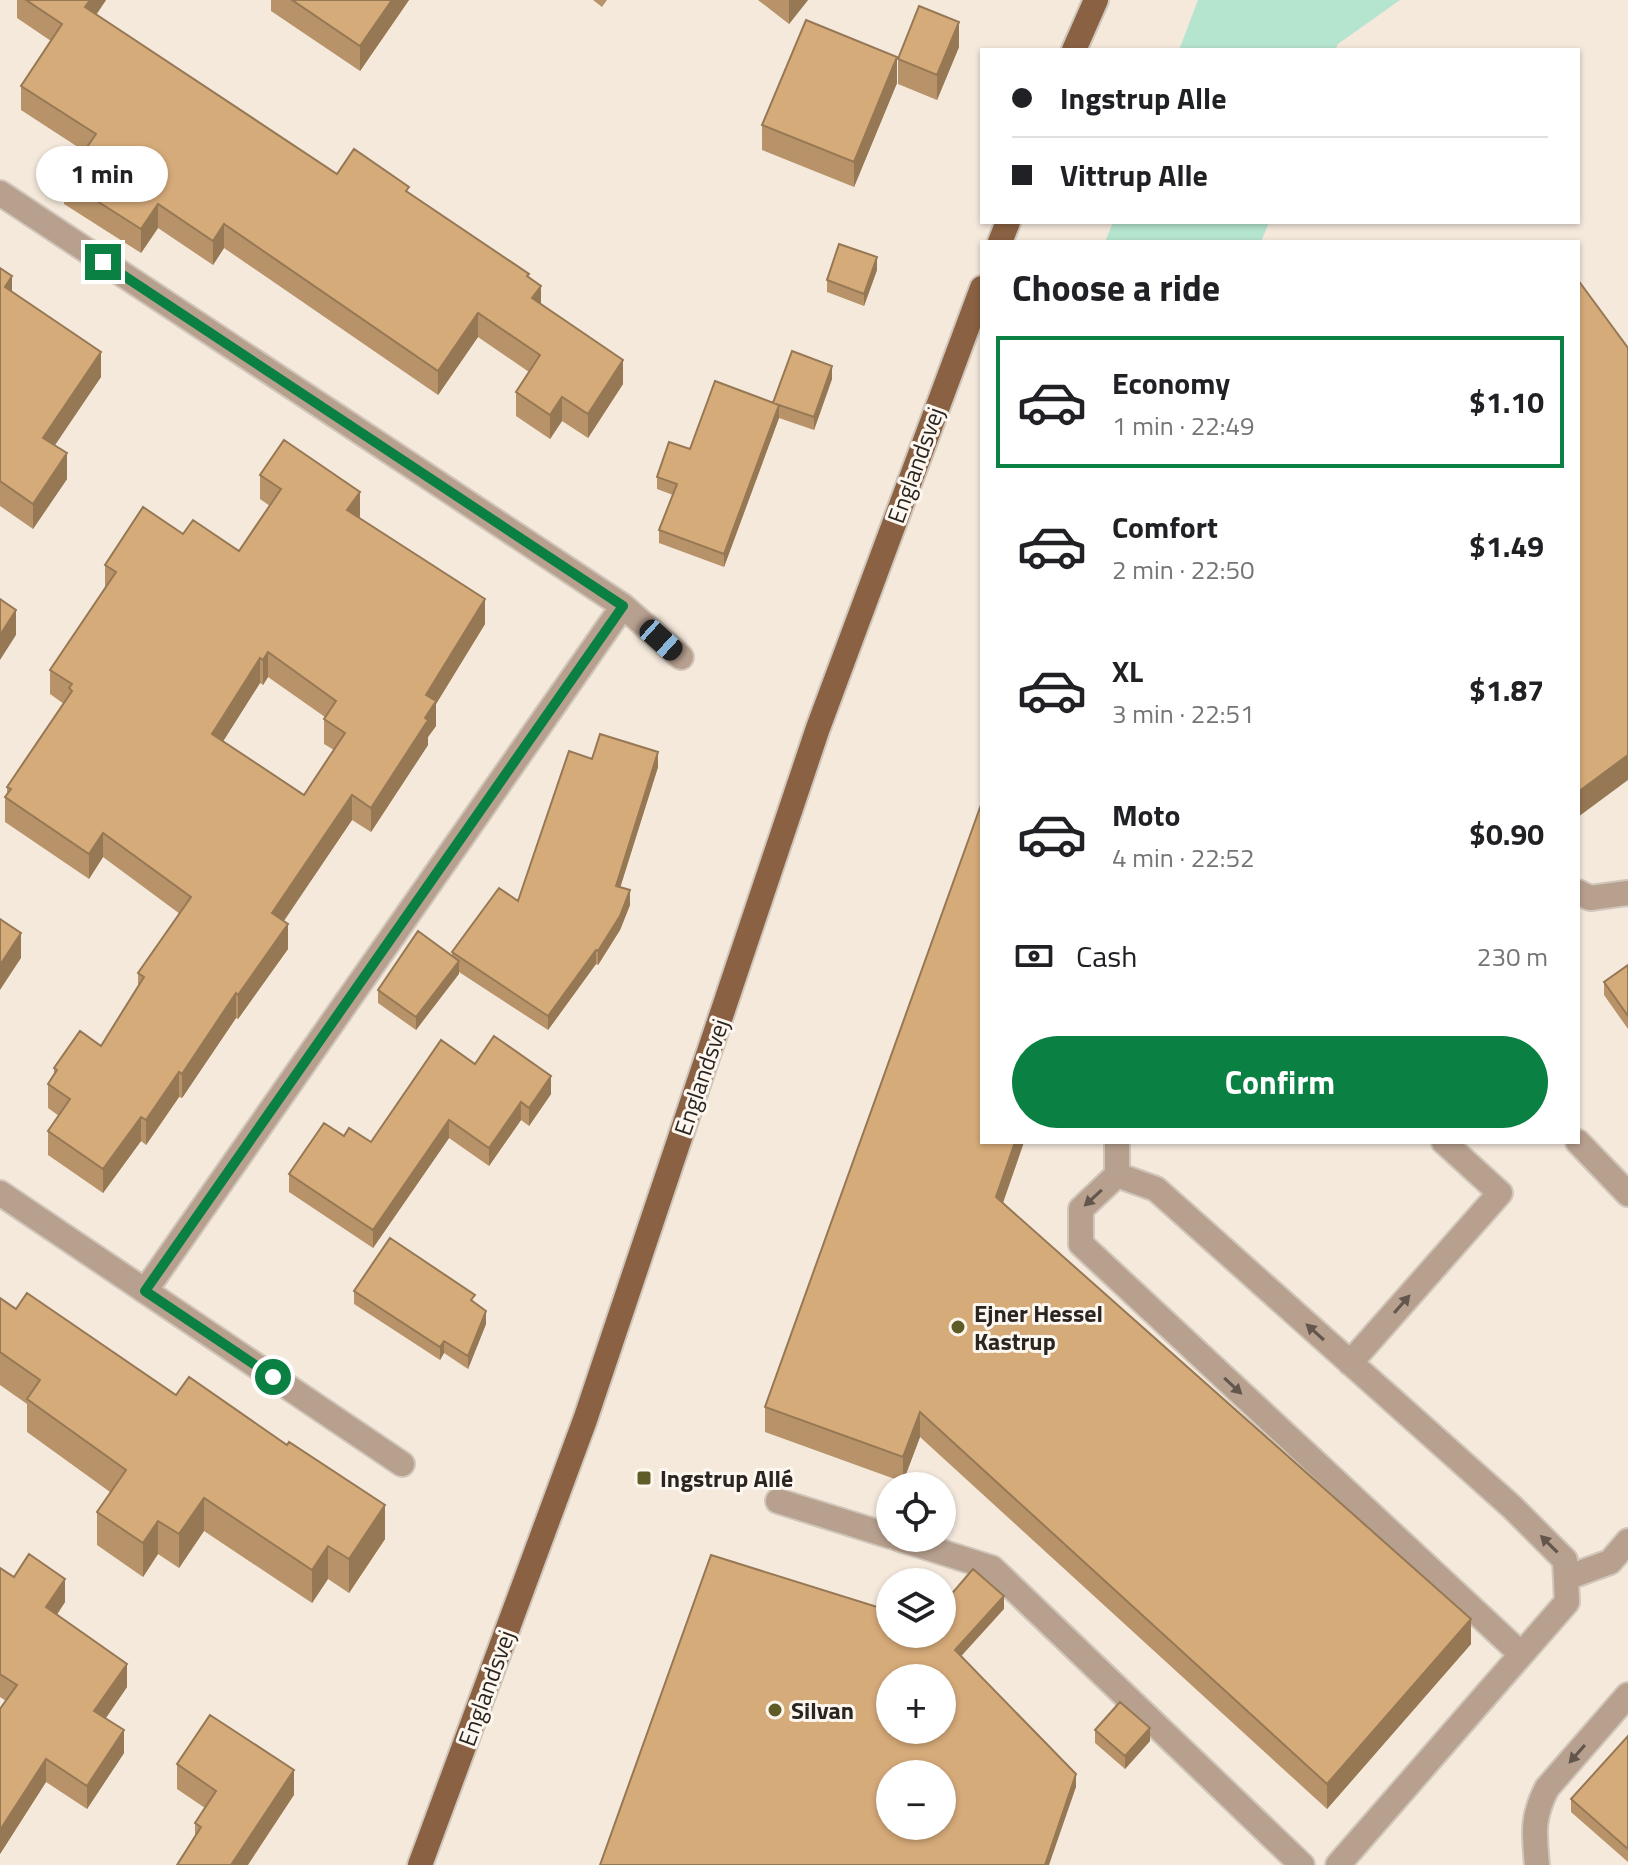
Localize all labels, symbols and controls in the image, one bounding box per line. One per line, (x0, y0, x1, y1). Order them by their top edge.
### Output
text: Ingstrup Alle (1060, 75, 1227, 121)
callout: 1 min (37, 146, 169, 202)
text: Vittrup Alle (1060, 152, 1208, 198)
text: 1 min (70, 154, 134, 193)
route end (85, 244, 121, 280)
text: Choose a ride (1012, 260, 1220, 315)
text: Economy (1112, 360, 1230, 406)
icon: car (1016, 366, 1088, 438)
text: $1.10 (1469, 379, 1544, 425)
street label: Englandsvej (877, 402, 953, 528)
text: 1 min · 22:49 (1112, 406, 1255, 445)
text: Comfort (1112, 504, 1218, 550)
icon: car (1016, 510, 1088, 582)
text: $1.49 (1469, 523, 1544, 569)
text: 2 min · 22:50 (1112, 550, 1255, 589)
car (635, 615, 687, 665)
text: XL (1112, 648, 1143, 694)
icon: car (1016, 654, 1088, 726)
text: $1.87 (1469, 667, 1544, 713)
text: 3 min · 22:51 (1112, 694, 1255, 733)
text: Moto (1112, 792, 1180, 838)
icon: car (1016, 798, 1088, 870)
text: $0.90 (1469, 811, 1544, 857)
text: 4 min · 22:52 (1112, 838, 1255, 877)
text: Cash (1076, 933, 1137, 979)
icon: cash (1012, 934, 1056, 978)
text: 230 m (1477, 937, 1548, 976)
street label: Englandsvej (664, 1014, 738, 1140)
button: Confirm (1012, 1036, 1548, 1128)
one-way arrow (1084, 1188, 1103, 1206)
place label: Ejner Hessel Kastrup (974, 1295, 1103, 1359)
one-way arrow (1392, 1295, 1410, 1314)
marker: Ejner Hessel Kastrup (949, 1318, 967, 1336)
one-way arrow (1306, 1323, 1325, 1341)
route start (255, 1359, 291, 1395)
one-way arrow (1224, 1376, 1243, 1394)
place label: Ingstrup Allé (660, 1460, 793, 1496)
marker: Ingstrup Allé (635, 1469, 653, 1487)
map controls (876, 1472, 956, 1840)
button: locate (876, 1472, 956, 1552)
one-way arrow (1540, 1535, 1559, 1554)
button: layers (876, 1568, 956, 1648)
street label: Englandsvej (448, 1625, 524, 1751)
button: + (876, 1664, 956, 1744)
place label: Silvan (791, 1692, 854, 1728)
marker: Silvan (766, 1701, 784, 1719)
one-way arrow (1569, 1743, 1586, 1763)
button: − (876, 1760, 956, 1840)

